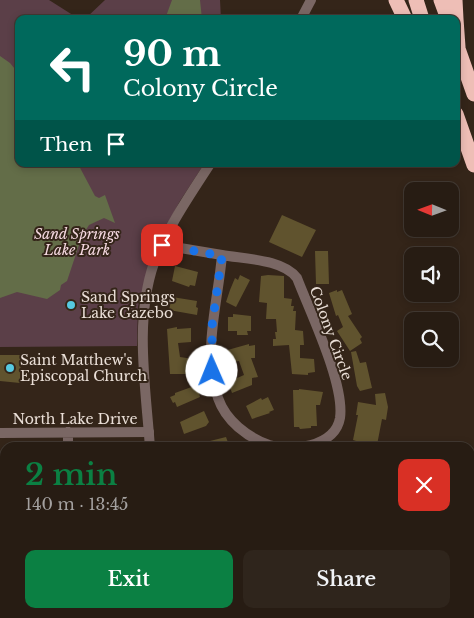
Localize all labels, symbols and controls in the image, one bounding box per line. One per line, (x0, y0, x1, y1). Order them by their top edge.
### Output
text: 90 m (123, 32, 221, 75)
icon: left (40, 35, 105, 100)
text: Colony Circle (123, 75, 278, 102)
icon: arrive (102, 130, 130, 158)
text: Then (40, 133, 92, 156)
north arrow (404, 182, 459, 238)
map controls (404, 182, 459, 367)
pin (141, 224, 183, 266)
park label: Sand Springs Lake Park (34, 225, 120, 259)
icon: arrive (148, 231, 176, 259)
button: sound (404, 247, 459, 302)
street label: Colony Circle (306, 284, 356, 382)
place label: Sand Springs Lake Gazebo (81, 288, 175, 322)
marker: Sand Springs Lake Gazebo (65, 299, 77, 311)
button: search (404, 312, 459, 367)
position arrow (185, 344, 237, 396)
place label: Saint Matthew's Episcopal Church (20, 351, 148, 385)
marker: Saint Matthew's Episcopal Church (4, 362, 16, 374)
street label: North Lake Drive (12, 410, 138, 428)
text: 2 min (25, 456, 117, 493)
button: close (398, 459, 450, 511)
text: 140 m · 13:45 (25, 494, 128, 514)
button: Exit (25, 550, 233, 608)
button: Share (243, 550, 450, 608)

